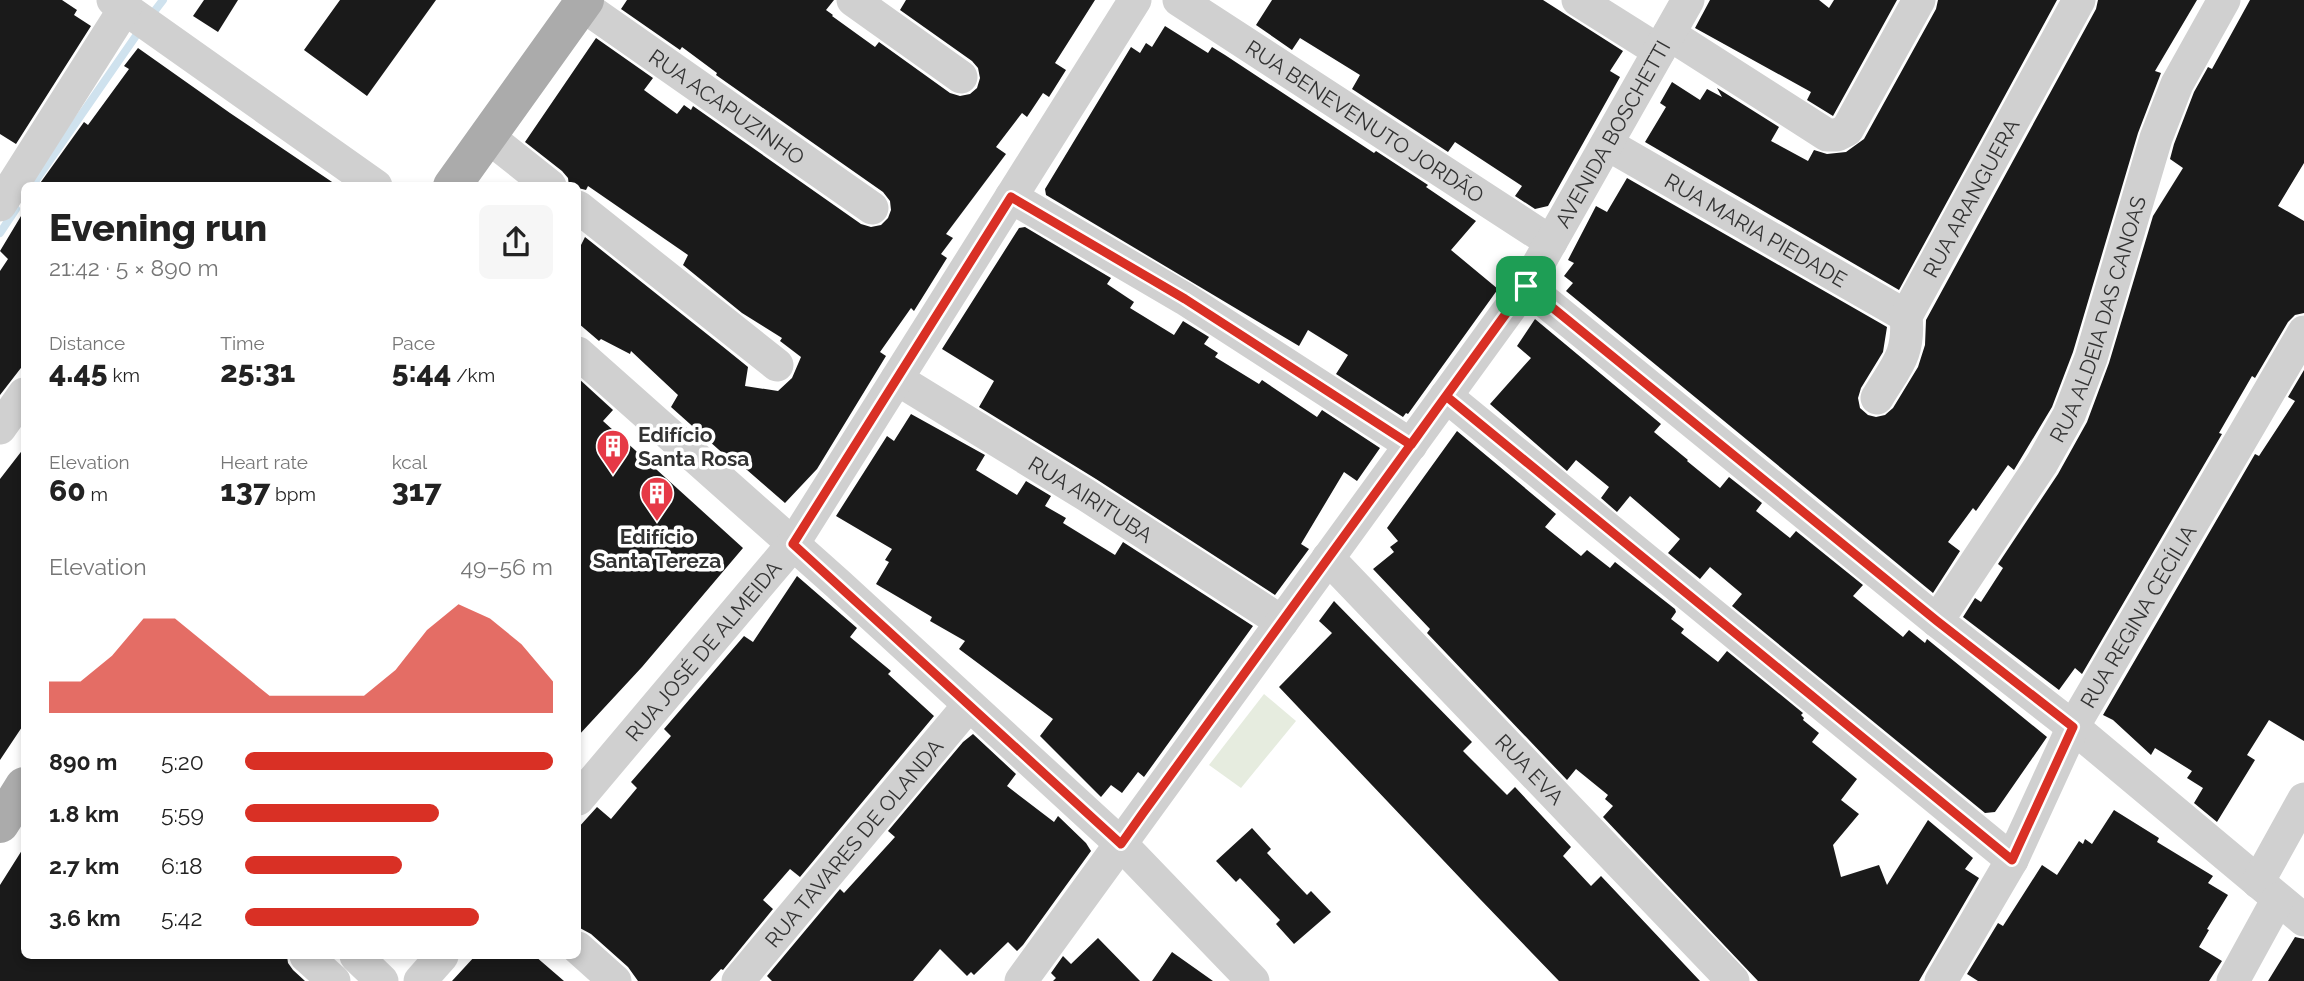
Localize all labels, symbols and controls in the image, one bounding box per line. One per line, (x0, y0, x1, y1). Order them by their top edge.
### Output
street label: RUA BENEVENUTO JORDÃO (1241, 34, 1489, 208)
street label: AVENIDA BOSCHETTI (1549, 36, 1675, 232)
street label: RUA ACAPUZINHO (644, 43, 810, 170)
street label: RUA ARANGUERA (1917, 114, 2024, 282)
street label: RUA MARIA PIEDADE (1661, 168, 1852, 292)
street label: RUA ALDEIA DAS CANOAS (2044, 193, 2151, 447)
text: Evening run (49, 205, 267, 250)
button: share (479, 205, 553, 279)
text: 21:42 · 5 × 890 m (49, 254, 219, 281)
pin (1496, 256, 1556, 316)
icon: arrive (1507, 267, 1545, 305)
text: Distance (49, 332, 125, 354)
text: Time (220, 332, 265, 354)
text: Pace (392, 332, 435, 354)
text: 4.45 (49, 354, 108, 389)
text: 25:31 (220, 354, 295, 389)
text: 5:44 (392, 354, 451, 389)
text: km (108, 364, 140, 386)
text: /km (451, 364, 495, 386)
place label: Edifício Santa Rosa (638, 422, 749, 471)
building icon: Edifício Santa Rosa (594, 427, 632, 476)
street label: RUA AIRITUBA (1024, 450, 1158, 548)
text: Elevation (49, 451, 130, 473)
text: Heart rate (220, 451, 308, 473)
text: kcal (392, 451, 427, 473)
text: 60 (49, 473, 86, 508)
text: 137 (220, 473, 270, 508)
text: 317 (392, 473, 442, 508)
building icon: Edifício Santa Tereza (638, 474, 676, 523)
text: m (86, 483, 108, 505)
text: bpm (270, 483, 316, 505)
street label: RUA REGINA CECÍLIA (2075, 520, 2201, 712)
place label: Edifício Santa Tereza (593, 524, 721, 573)
text: Elevation (49, 553, 147, 580)
text: 49–56 m (460, 553, 553, 580)
street label: RUA JOSÉ DE ALMEIDA (620, 555, 786, 746)
street label: RUA EVA (1491, 729, 1569, 809)
street label: RUA TAVARES DE OLANDA (759, 734, 948, 952)
text: 890 m (49, 748, 118, 775)
text: 5:20 (161, 748, 204, 775)
text: 1.8 km (49, 800, 119, 827)
text: 5:59 (161, 800, 204, 827)
text: 2.7 km (49, 852, 119, 879)
text: 6:18 (161, 852, 203, 879)
text: 3.6 km (49, 904, 121, 931)
text: 5:42 (161, 904, 202, 931)

